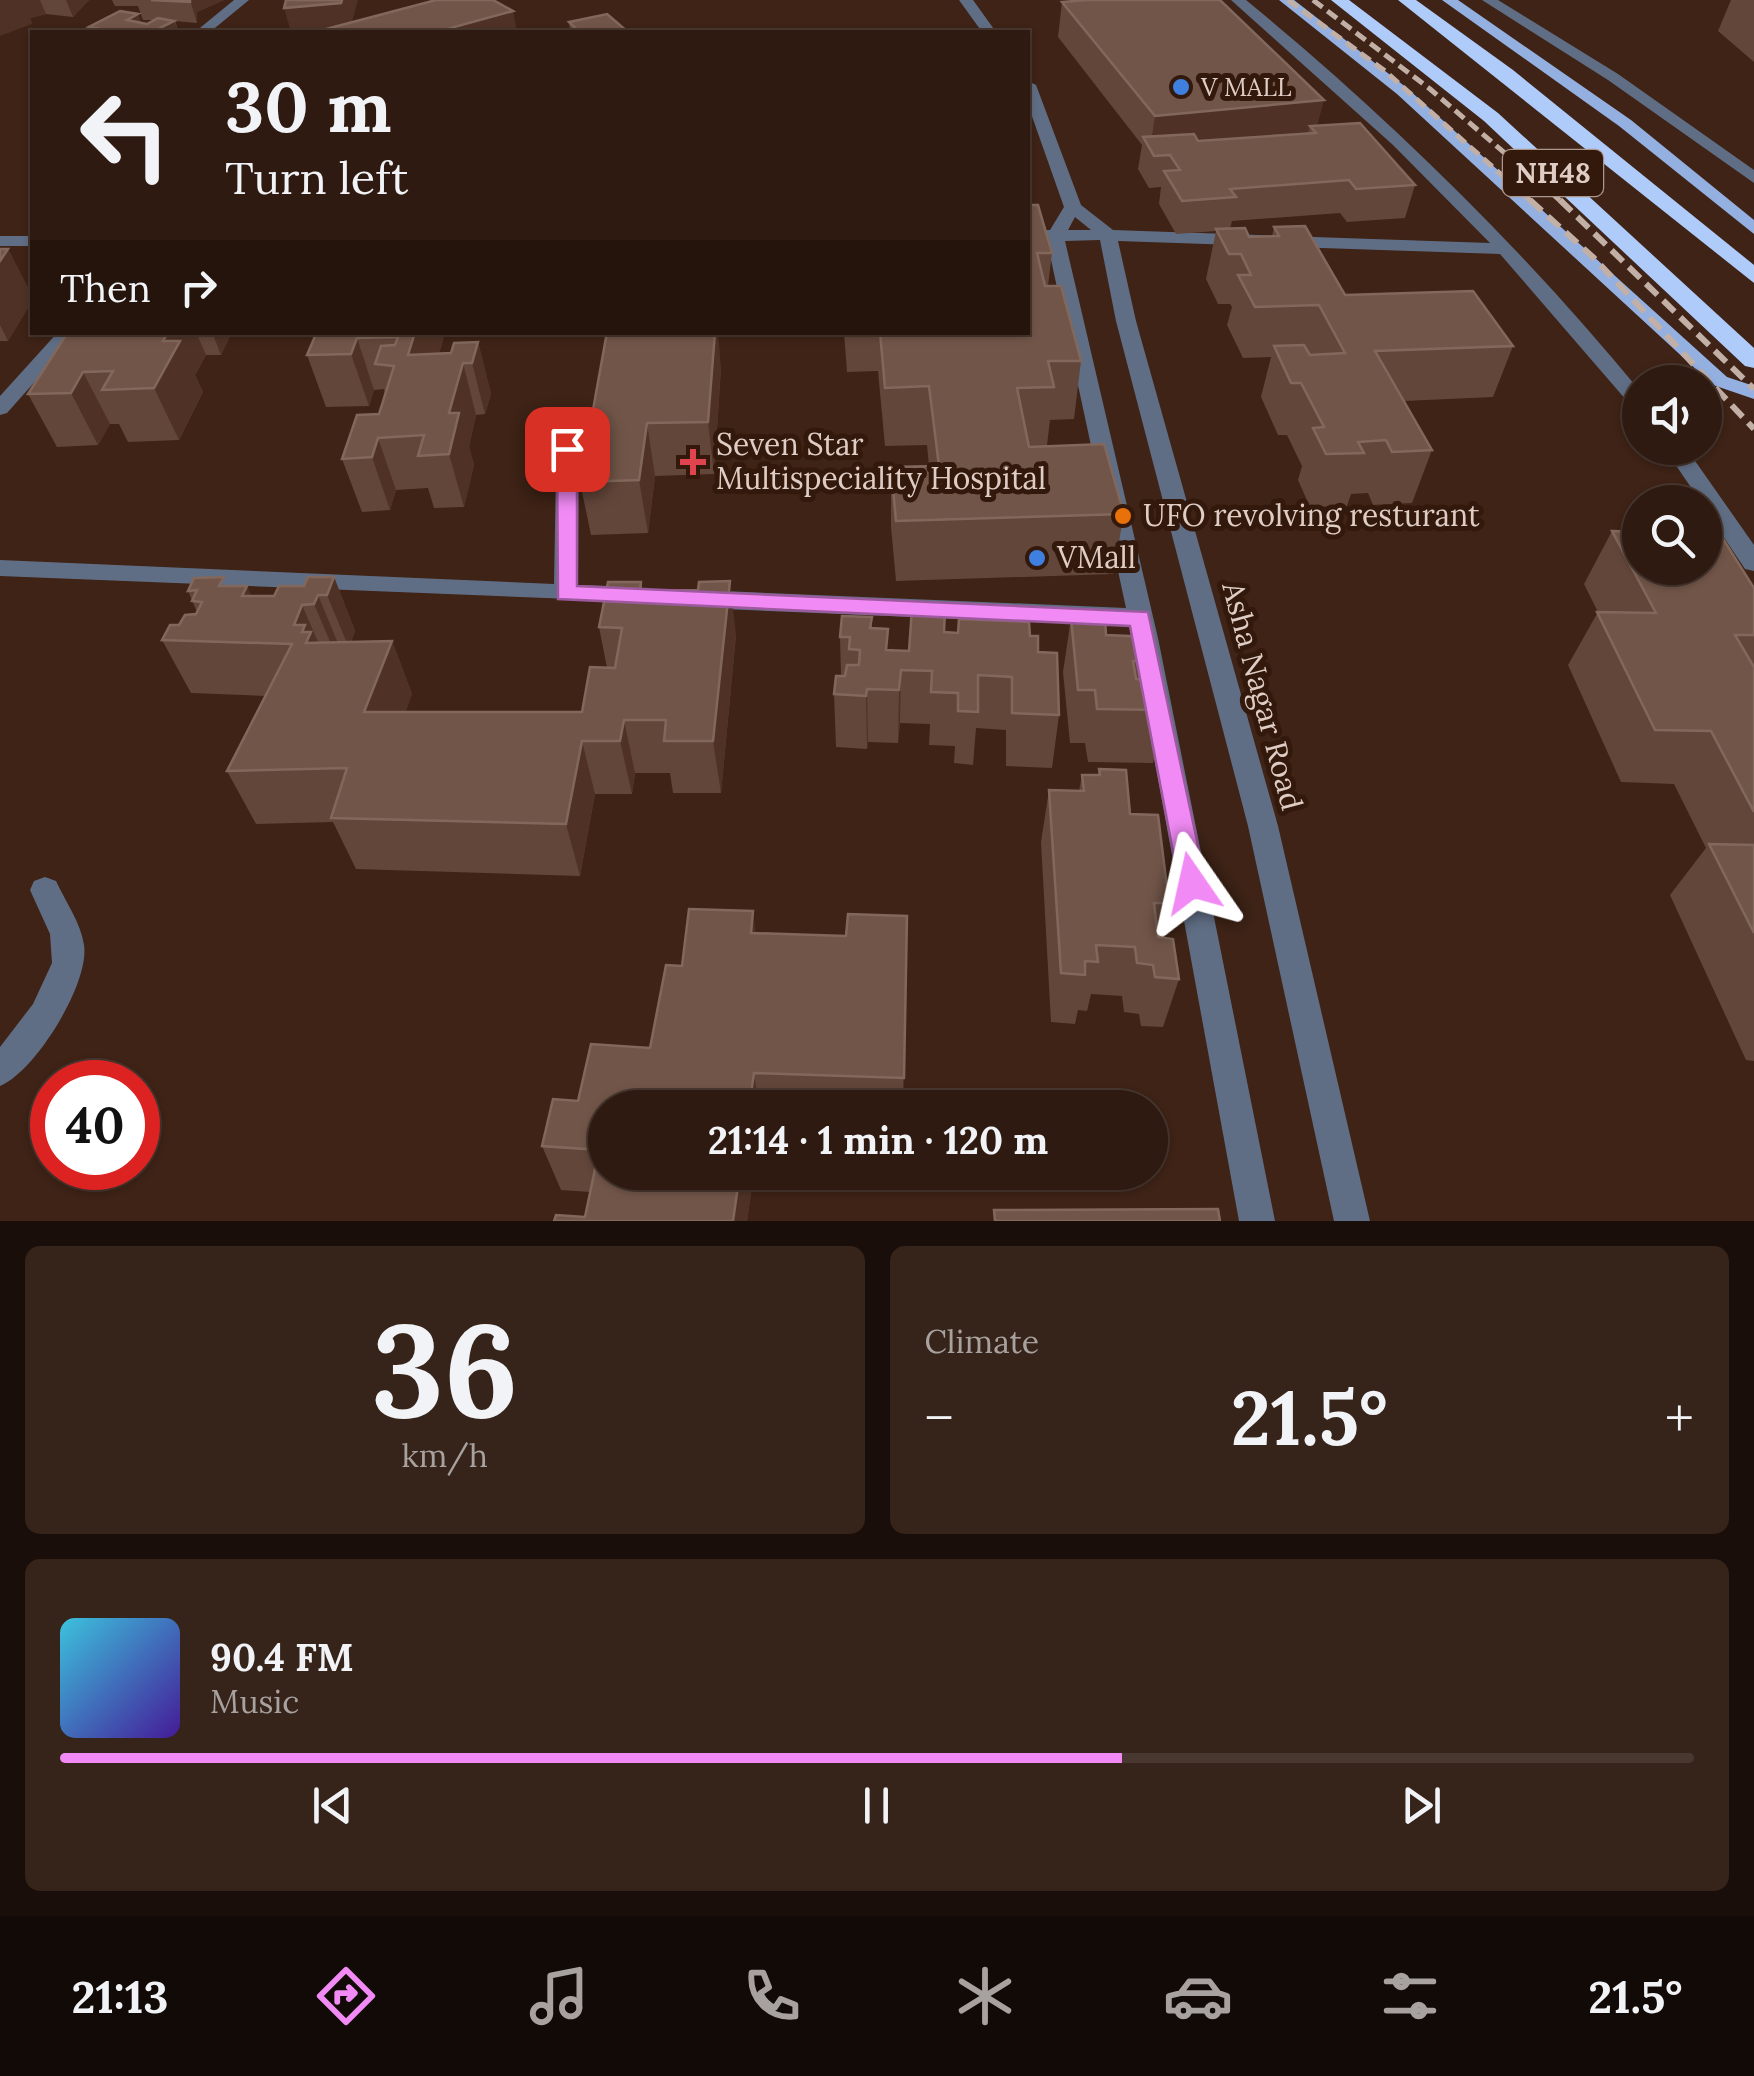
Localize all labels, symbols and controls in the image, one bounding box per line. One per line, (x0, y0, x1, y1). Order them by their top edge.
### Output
text: 30 m (225, 62, 392, 151)
icon: left (60, 70, 190, 200)
place label: V MALL (1200, 71, 1291, 103)
marker: V MALL (1170, 76, 1192, 98)
text: Turn left (225, 149, 408, 206)
road number: NH48 (1503, 150, 1603, 196)
icon: right (171, 260, 226, 315)
text: Then (60, 264, 151, 312)
map controls (1622, 365, 1722, 585)
button: sound (1622, 365, 1722, 465)
pin (525, 407, 610, 492)
icon: arrive (540, 422, 595, 477)
place label: Seven Star Multispeciality Hospital (716, 425, 1046, 498)
marker: Seven Star Multispeciality Hospital (680, 449, 706, 475)
button: search (1622, 485, 1722, 585)
place label: UFO revolving resturant (1143, 496, 1480, 535)
marker: UFO revolving resturant (1112, 505, 1134, 527)
place label: VMall (1056, 538, 1136, 576)
marker: VMall (1026, 547, 1048, 569)
street label: Asha Nagar Road (1213, 576, 1312, 814)
position arrow (1140, 831, 1244, 935)
speed limit sign: 40 (30, 1060, 160, 1190)
text: 21:14 · 1 min · 120 m (708, 1116, 1048, 1164)
text: 36 (371, 1286, 519, 1453)
text: Climate (925, 1321, 1039, 1362)
text: 21.5° (1231, 1370, 1388, 1466)
text: − (925, 1383, 954, 1453)
text: + (1665, 1383, 1694, 1453)
text: km/h (402, 1435, 488, 1476)
text: 90.4 FM (210, 1633, 354, 1681)
text: Music (210, 1681, 299, 1722)
icon: previous (305, 1778, 360, 1833)
icon: pause (849, 1778, 904, 1833)
icon: next (1394, 1778, 1449, 1833)
icon: directions (311, 1961, 381, 2031)
icon: music (524, 1961, 594, 2031)
icon: phone (737, 1961, 807, 2031)
icon: climate (950, 1961, 1020, 2031)
icon: car (1163, 1961, 1233, 2031)
icon: filters (1375, 1961, 1445, 2031)
text: 21:13 (71, 1968, 168, 2025)
text: 21.5° (1588, 1968, 1683, 2025)

